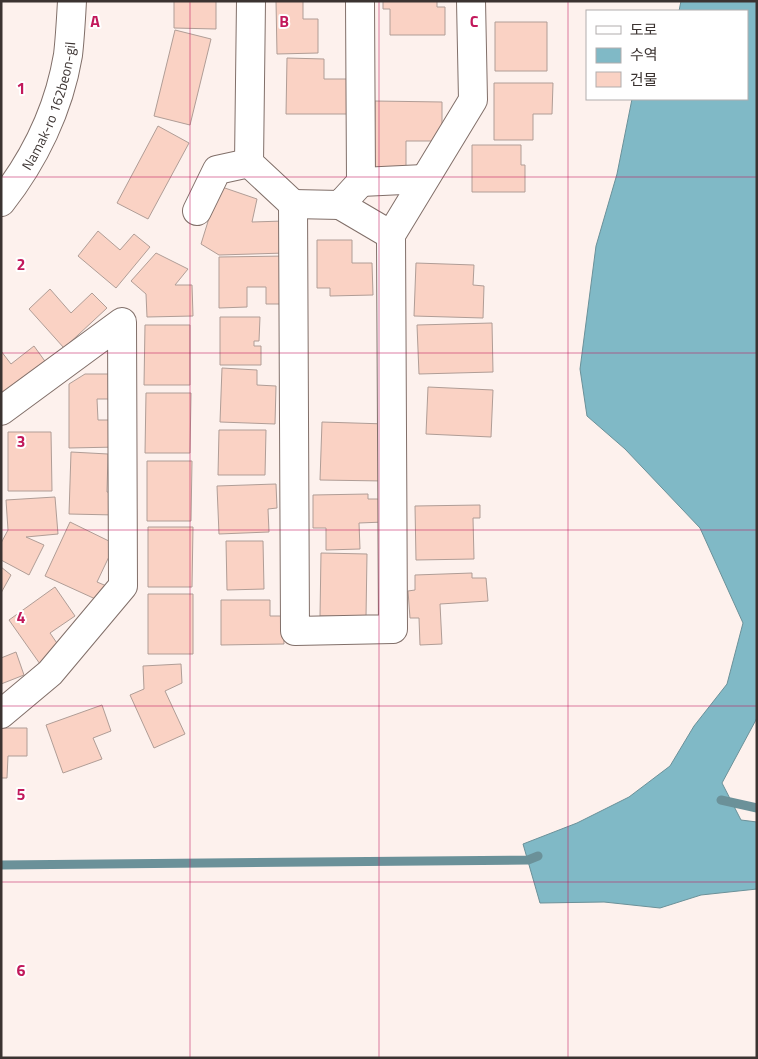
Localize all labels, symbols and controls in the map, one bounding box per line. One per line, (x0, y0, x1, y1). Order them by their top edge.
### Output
text: A (90, 9, 100, 33)
text: B (279, 9, 289, 33)
text: C (470, 9, 479, 33)
legend (586, 10, 748, 100)
text: 도로 (630, 18, 658, 41)
street label: Namak-ro 162beon-gil (15, 38, 75, 172)
text: 수역 (630, 43, 658, 66)
text: 건물 (630, 68, 658, 91)
text: 2 (17, 252, 25, 276)
text: 3 (17, 429, 25, 453)
text: 4 (17, 605, 26, 629)
text: 5 (17, 782, 26, 806)
text: 6 (17, 958, 26, 982)

